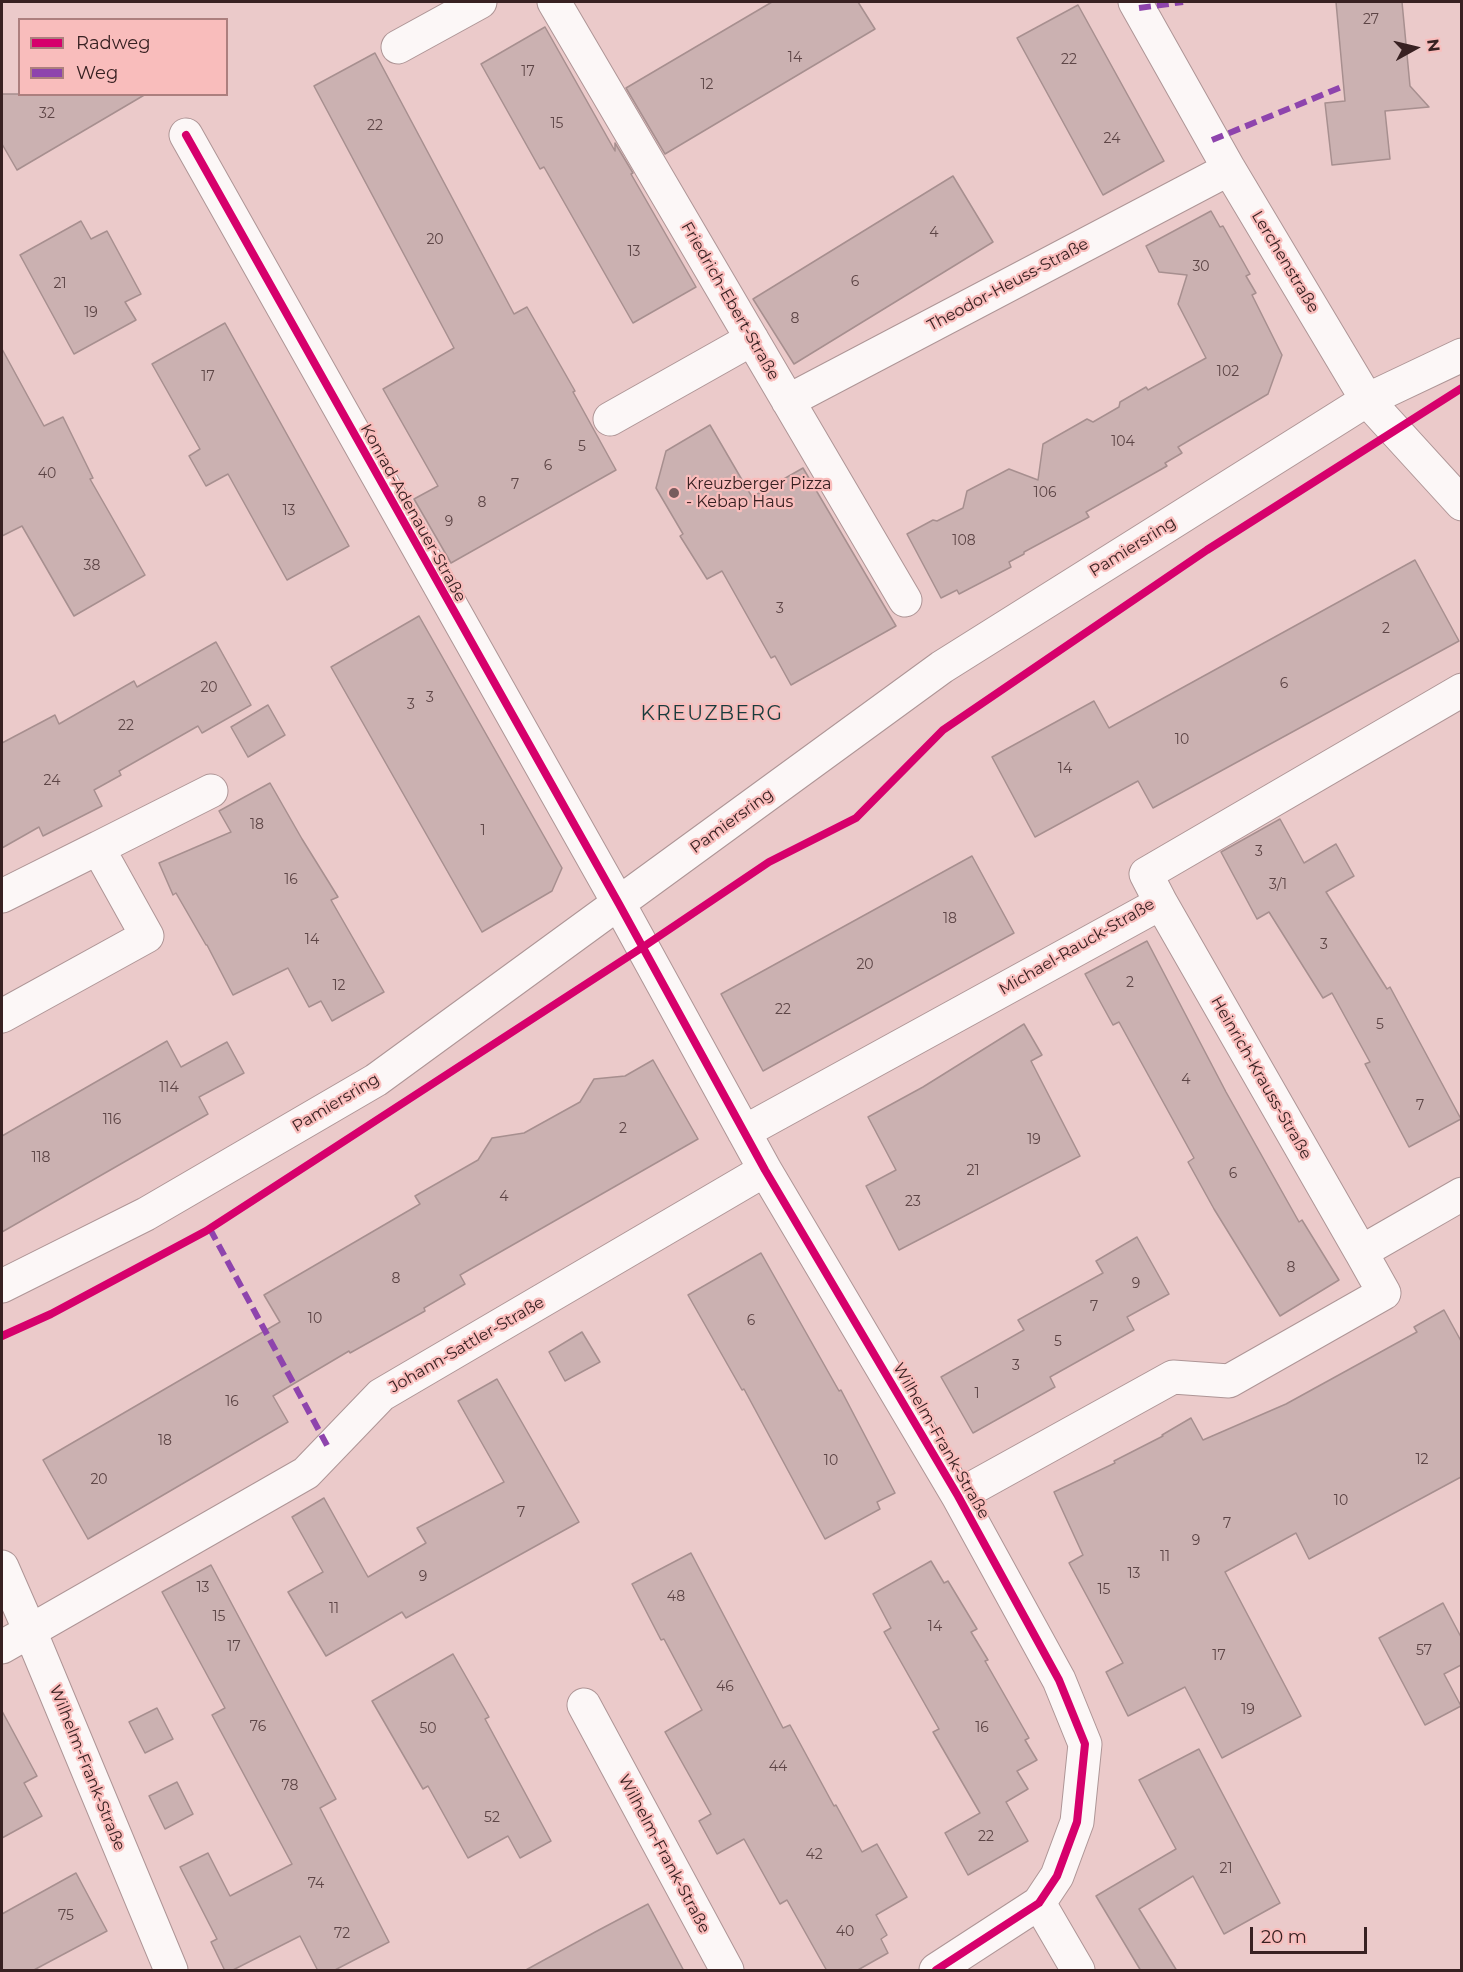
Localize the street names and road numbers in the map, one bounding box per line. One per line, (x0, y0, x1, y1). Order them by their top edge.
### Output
street label: Lerchenstraße (1247, 208, 1323, 316)
street label: Friedrich-Ebert-Straße (677, 219, 783, 383)
street label: Theodor-Heuss-Straße (924, 234, 1092, 336)
street label: Konrad-Adenauer-Straße (356, 421, 470, 605)
street label: Pamiersring (1086, 513, 1180, 581)
street label: Pamiersring (687, 784, 777, 858)
street label: Michael-Rauck-Straße (996, 895, 1158, 999)
street label: Heinrich-Krauss-Straße (1207, 993, 1315, 1163)
street label: Pamiersring (289, 1069, 383, 1137)
street label: Johann-Sattler-Straße (386, 1293, 548, 1397)
street label: Wilhelm-Frank-Straße (888, 1360, 994, 1522)
street label: Wilhelm-Frank-Straße (45, 1682, 129, 1854)
street label: Wilhelm-Frank-Straße (614, 1771, 714, 1937)

